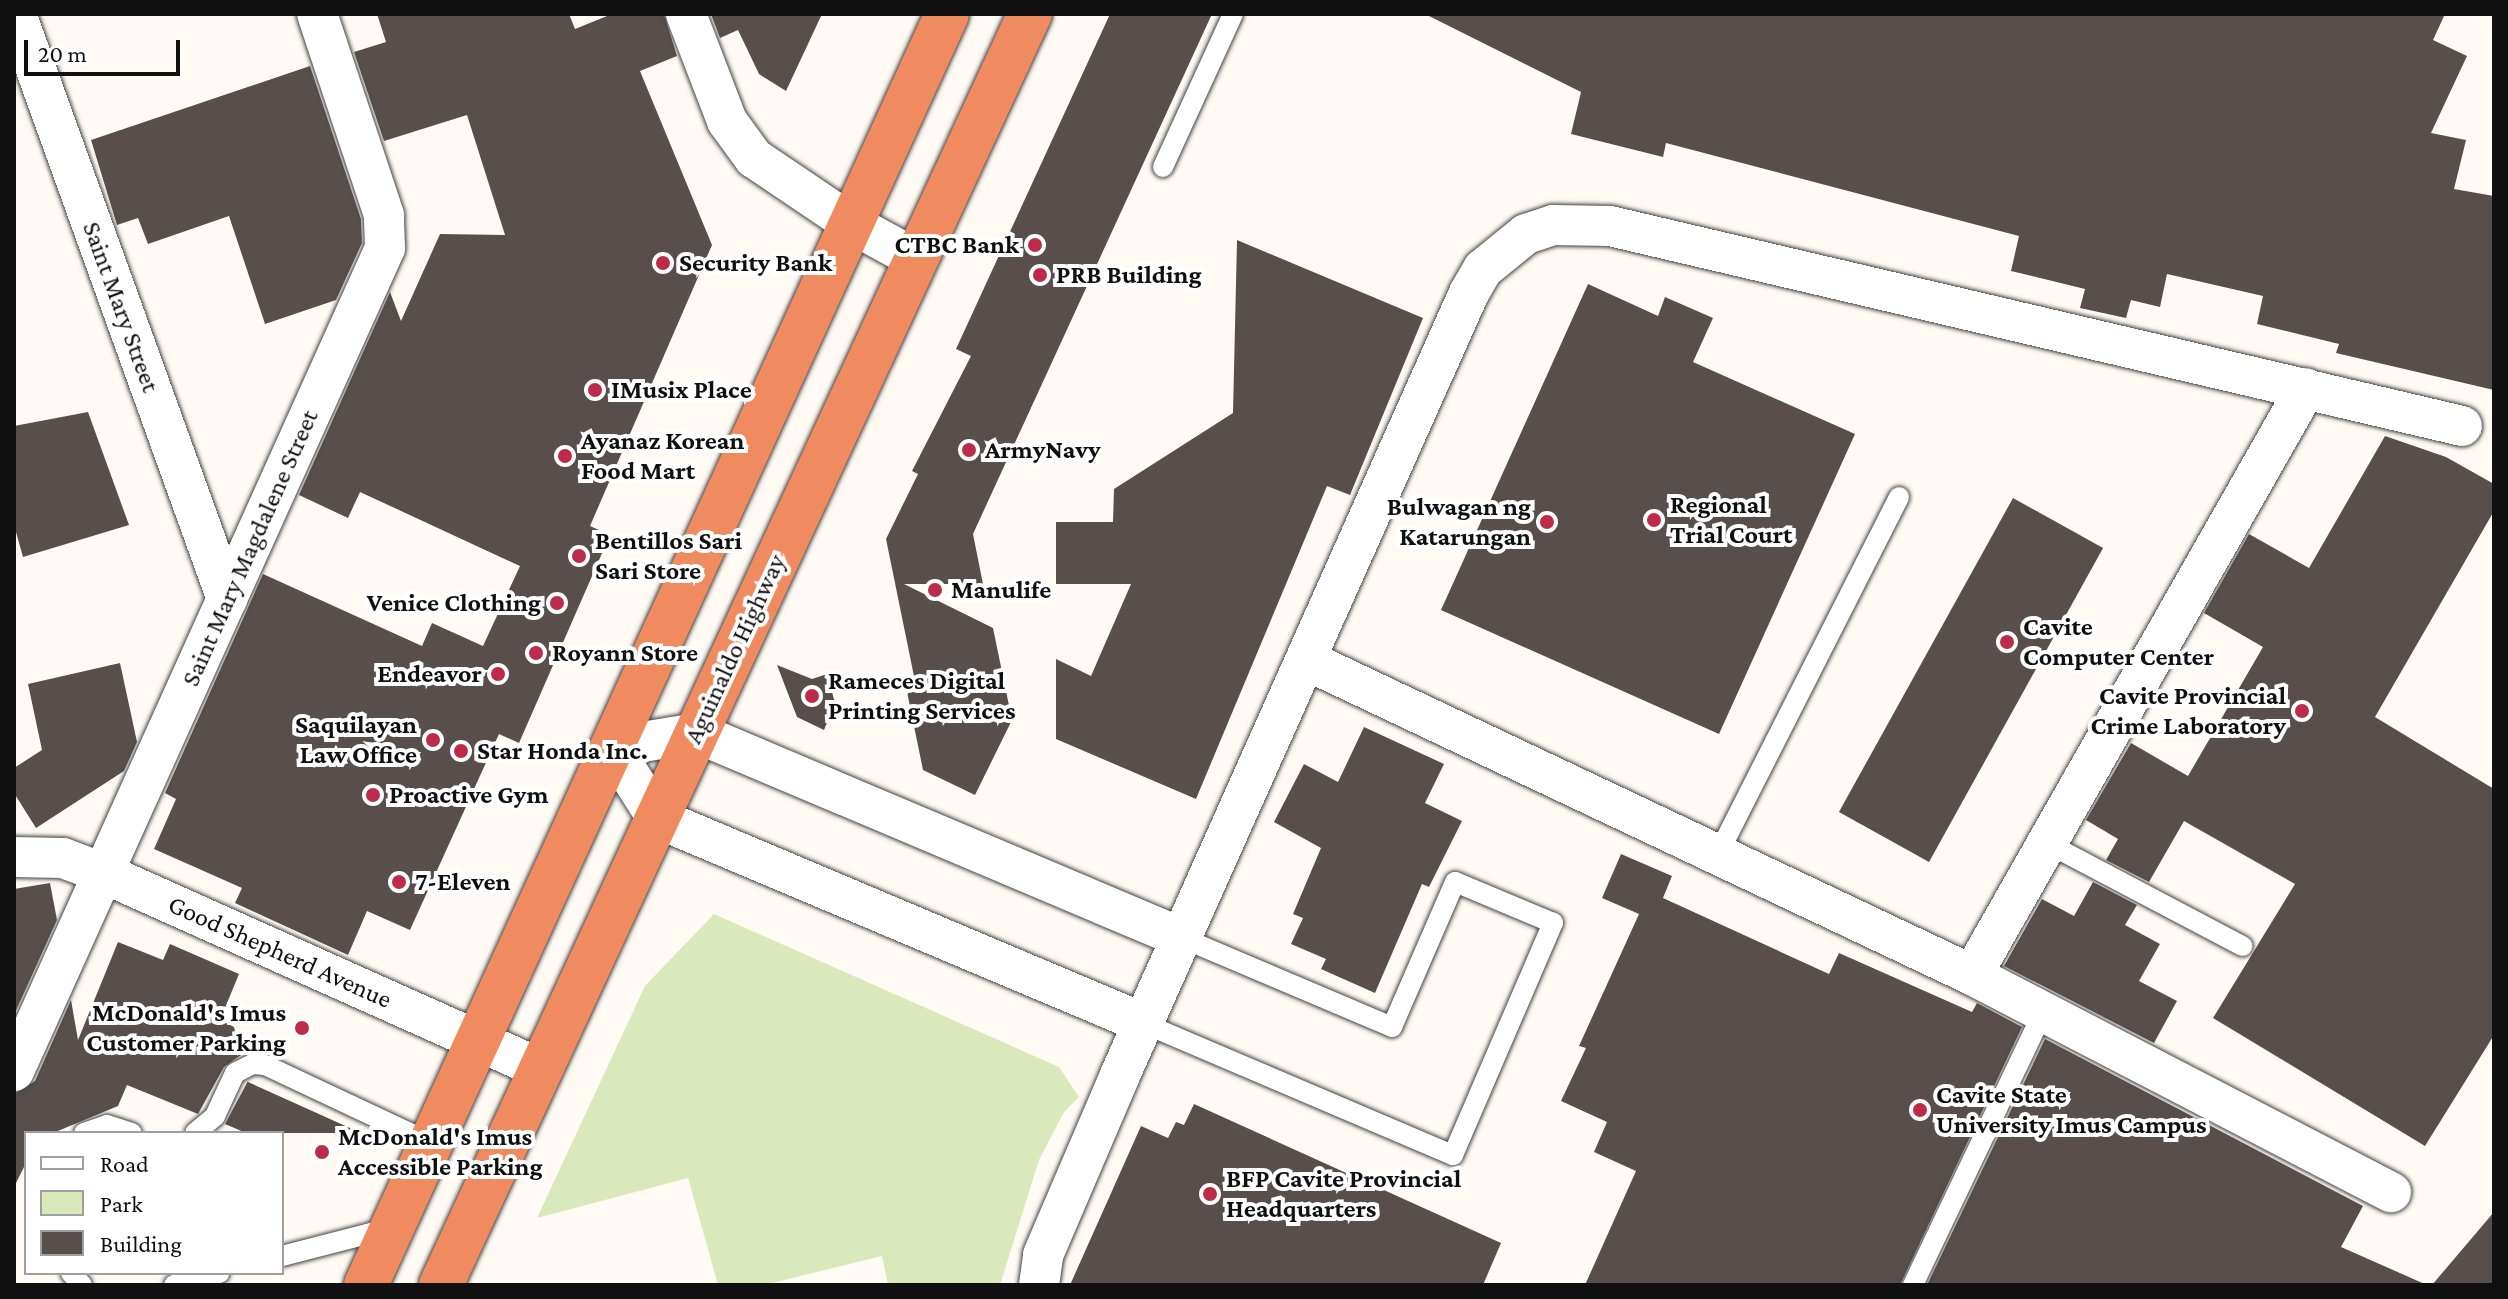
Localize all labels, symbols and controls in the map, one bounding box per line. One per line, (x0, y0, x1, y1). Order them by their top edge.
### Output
scale bar (28, 24, 184, 74)
text: 20 m (38, 40, 87, 67)
street label: Saint Mary Street (76, 218, 166, 396)
place label: CTBC Bank (895, 229, 1019, 261)
marker: CTBC Bank (1026, 236, 1044, 254)
place label: Security Bank (679, 247, 832, 279)
marker: Security Bank (654, 254, 672, 272)
place label: PRB Building (1056, 259, 1202, 291)
marker: PRB Building (1031, 266, 1049, 284)
place label: IMusix Place (611, 374, 752, 406)
marker: IMusix Place (586, 381, 604, 399)
street label: Saint Mary Magdalene Street (175, 405, 325, 691)
place label: Ayanaz Korean Food Mart (581, 425, 744, 486)
place label: ArmyNavy (985, 434, 1101, 466)
marker: ArmyNavy (960, 441, 978, 459)
marker: Ayanaz Korean Food Mart (556, 447, 574, 465)
place label: Regional Trial Court (1670, 489, 1792, 550)
place label: Bulwagan ng Katarungan (1387, 491, 1531, 552)
marker: Regional Trial Court (1645, 511, 1663, 529)
marker: Bulwagan ng Katarungan (1538, 513, 1556, 531)
place label: Bentillos Sari Sari Store (595, 525, 742, 586)
marker: Bentillos Sari Sari Store (570, 547, 588, 565)
street label: Aguinaldo Highway (677, 549, 793, 749)
place label: Manulife (951, 574, 1051, 606)
marker: Manulife (926, 581, 944, 599)
place label: Venice Clothing (367, 587, 541, 619)
marker: Venice Clothing (548, 594, 566, 612)
place label: Cavite Computer Center (2023, 611, 2214, 672)
marker: Cavite Computer Center (1998, 633, 2016, 651)
place label: Royann Store (552, 637, 698, 669)
marker: Royann Store (527, 644, 545, 662)
place label: Endeavor (377, 658, 482, 690)
marker: Endeavor (489, 665, 507, 683)
place label: Rameces Digital Printing Services (828, 665, 1016, 726)
place label: Cavite Provincial Crime Laboratory (2090, 680, 2286, 742)
marker: Rameces Digital Printing Services (803, 687, 821, 705)
marker: Cavite Provincial Crime Laboratory (2293, 702, 2311, 720)
place label: Saquilayan Law Office (295, 709, 417, 770)
marker: Saquilayan Law Office (424, 731, 442, 749)
place label: Star Honda Inc. (477, 735, 648, 767)
marker: Star Honda Inc. (452, 742, 470, 760)
place label: Proactive Gym (389, 779, 548, 811)
marker: Proactive Gym (364, 786, 382, 804)
place label: 7-Eleven (415, 866, 511, 898)
marker: 7-Eleven (390, 873, 408, 891)
street label: Good Shepherd Avenue (163, 889, 397, 1015)
place label: McDonald's Imus Customer Parking (86, 997, 286, 1058)
marker: McDonald's Imus Customer Parking (293, 1019, 311, 1037)
place label: Cavite State University Imus Campus (1936, 1079, 2207, 1140)
marker: Cavite State University Imus Campus (1911, 1101, 1929, 1119)
place label: McDonald's Imus Accessible Parking (338, 1121, 543, 1182)
legend (24, 1131, 284, 1275)
marker: McDonald's Imus Accessible Parking (313, 1143, 331, 1161)
text: Road (100, 1150, 149, 1177)
place label: BFP Cavite Provincial Headquarters (1226, 1163, 1461, 1224)
marker: BFP Cavite Provincial Headquarters (1201, 1185, 1219, 1203)
text: Park (100, 1190, 143, 1217)
text: Building (100, 1230, 182, 1257)

